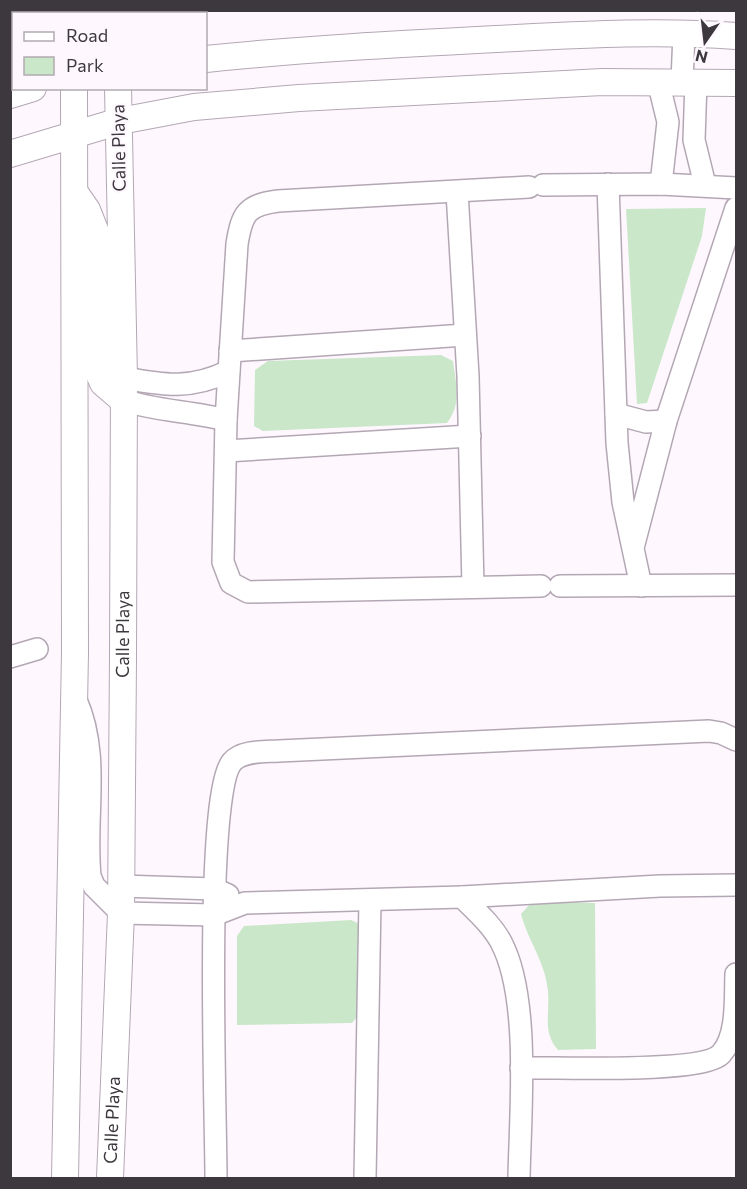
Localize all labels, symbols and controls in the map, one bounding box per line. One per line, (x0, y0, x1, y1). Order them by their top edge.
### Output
legend (12, 12, 207, 90)
north arrow (675, 12, 735, 72)
text: Road (66, 24, 108, 46)
text: N (693, 46, 709, 68)
text: Park (66, 54, 104, 76)
street label: Calle Playa (106, 104, 130, 192)
street label: Calle Playa (111, 590, 133, 678)
street label: Calle Playa (99, 1076, 124, 1164)

